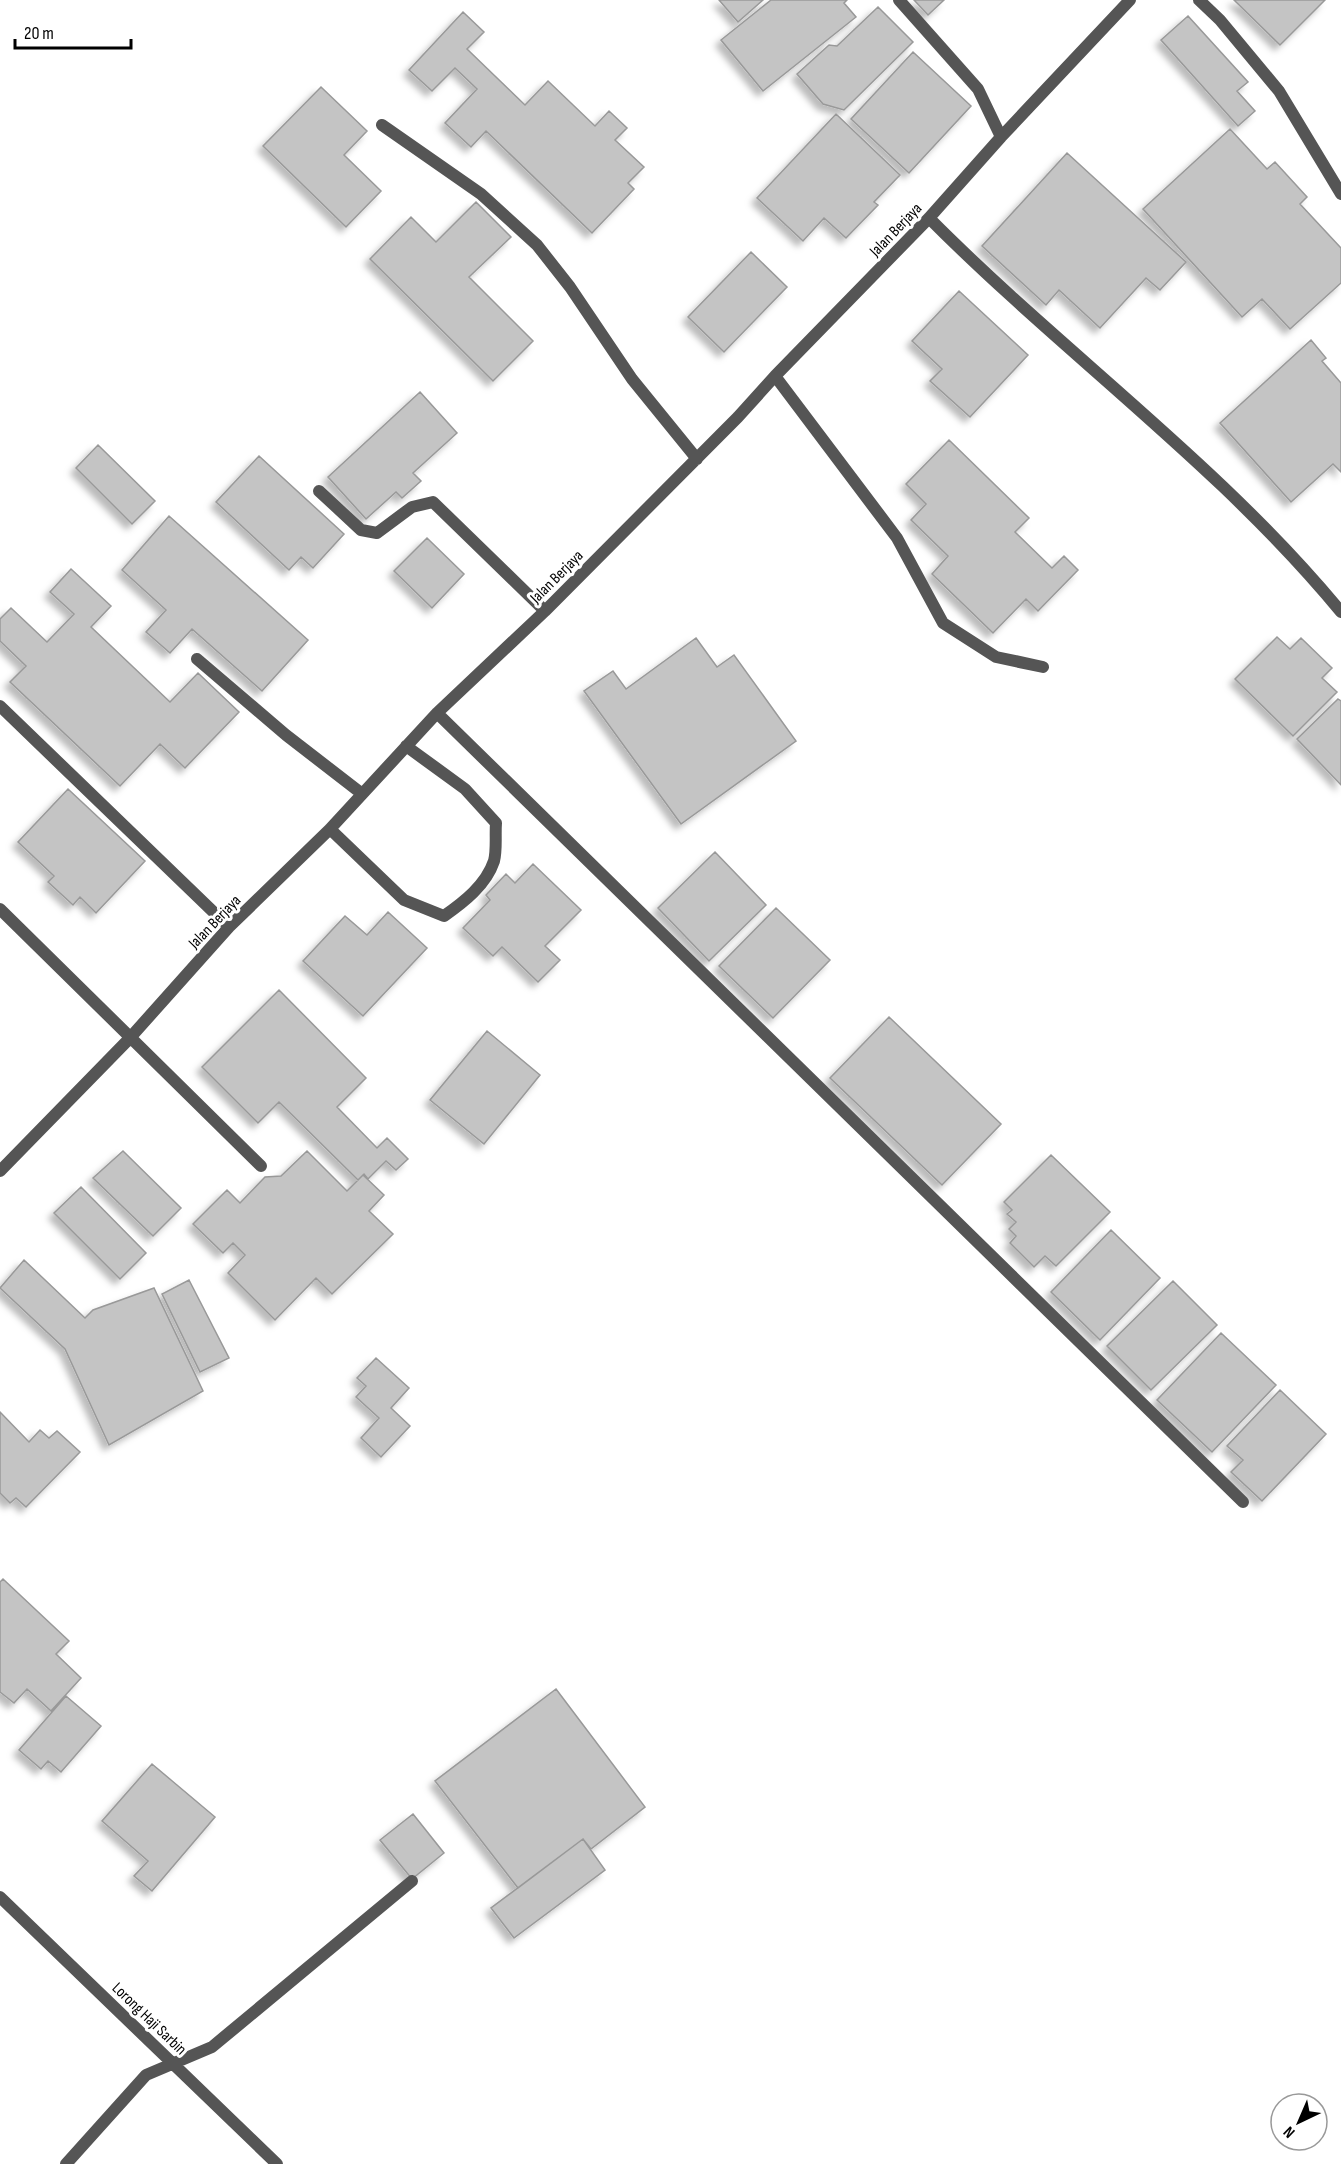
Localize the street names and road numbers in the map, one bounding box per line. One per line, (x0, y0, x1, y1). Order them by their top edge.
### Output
street label: Jalan Berjaya (865, 199, 926, 262)
street label: Jalan Berjaya (526, 547, 588, 608)
street label: Jalan Berjaya (184, 891, 245, 954)
street label: Lorong Haji Sarbin (108, 1979, 190, 2059)

